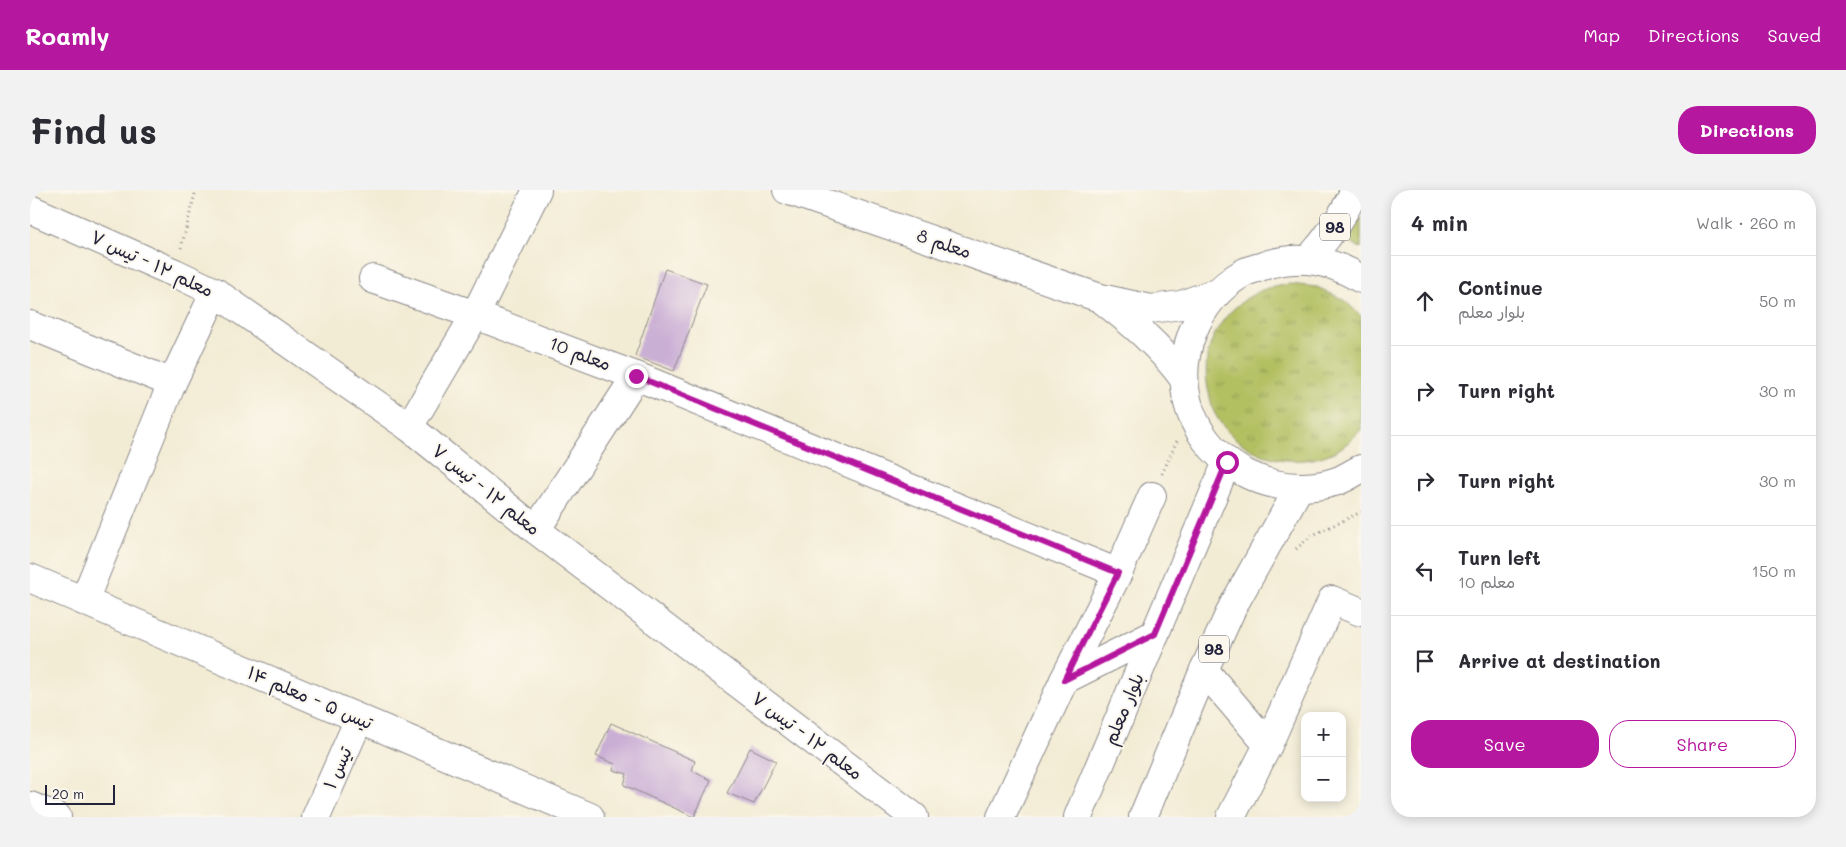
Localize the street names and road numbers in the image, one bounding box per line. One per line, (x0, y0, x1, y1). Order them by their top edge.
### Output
road number: 98 (1320, 214, 1350, 241)
street label: معلم 8 (913, 223, 975, 266)
street label: معلم ۱۲ - تیس ۷ (86, 224, 218, 305)
street label: معلم 10 (545, 330, 615, 379)
street label: معلم ۱۲ - تیس ۷ (426, 438, 546, 543)
road number: 98 (1199, 636, 1229, 662)
street label: تیس ۵ - معلم ۱۴ (243, 660, 377, 737)
street label: بلوار معلم (1097, 669, 1152, 749)
street label: معلم ۱۲ - تیس ۷ (745, 686, 868, 787)
street label: تیس ۱ (317, 742, 357, 792)

